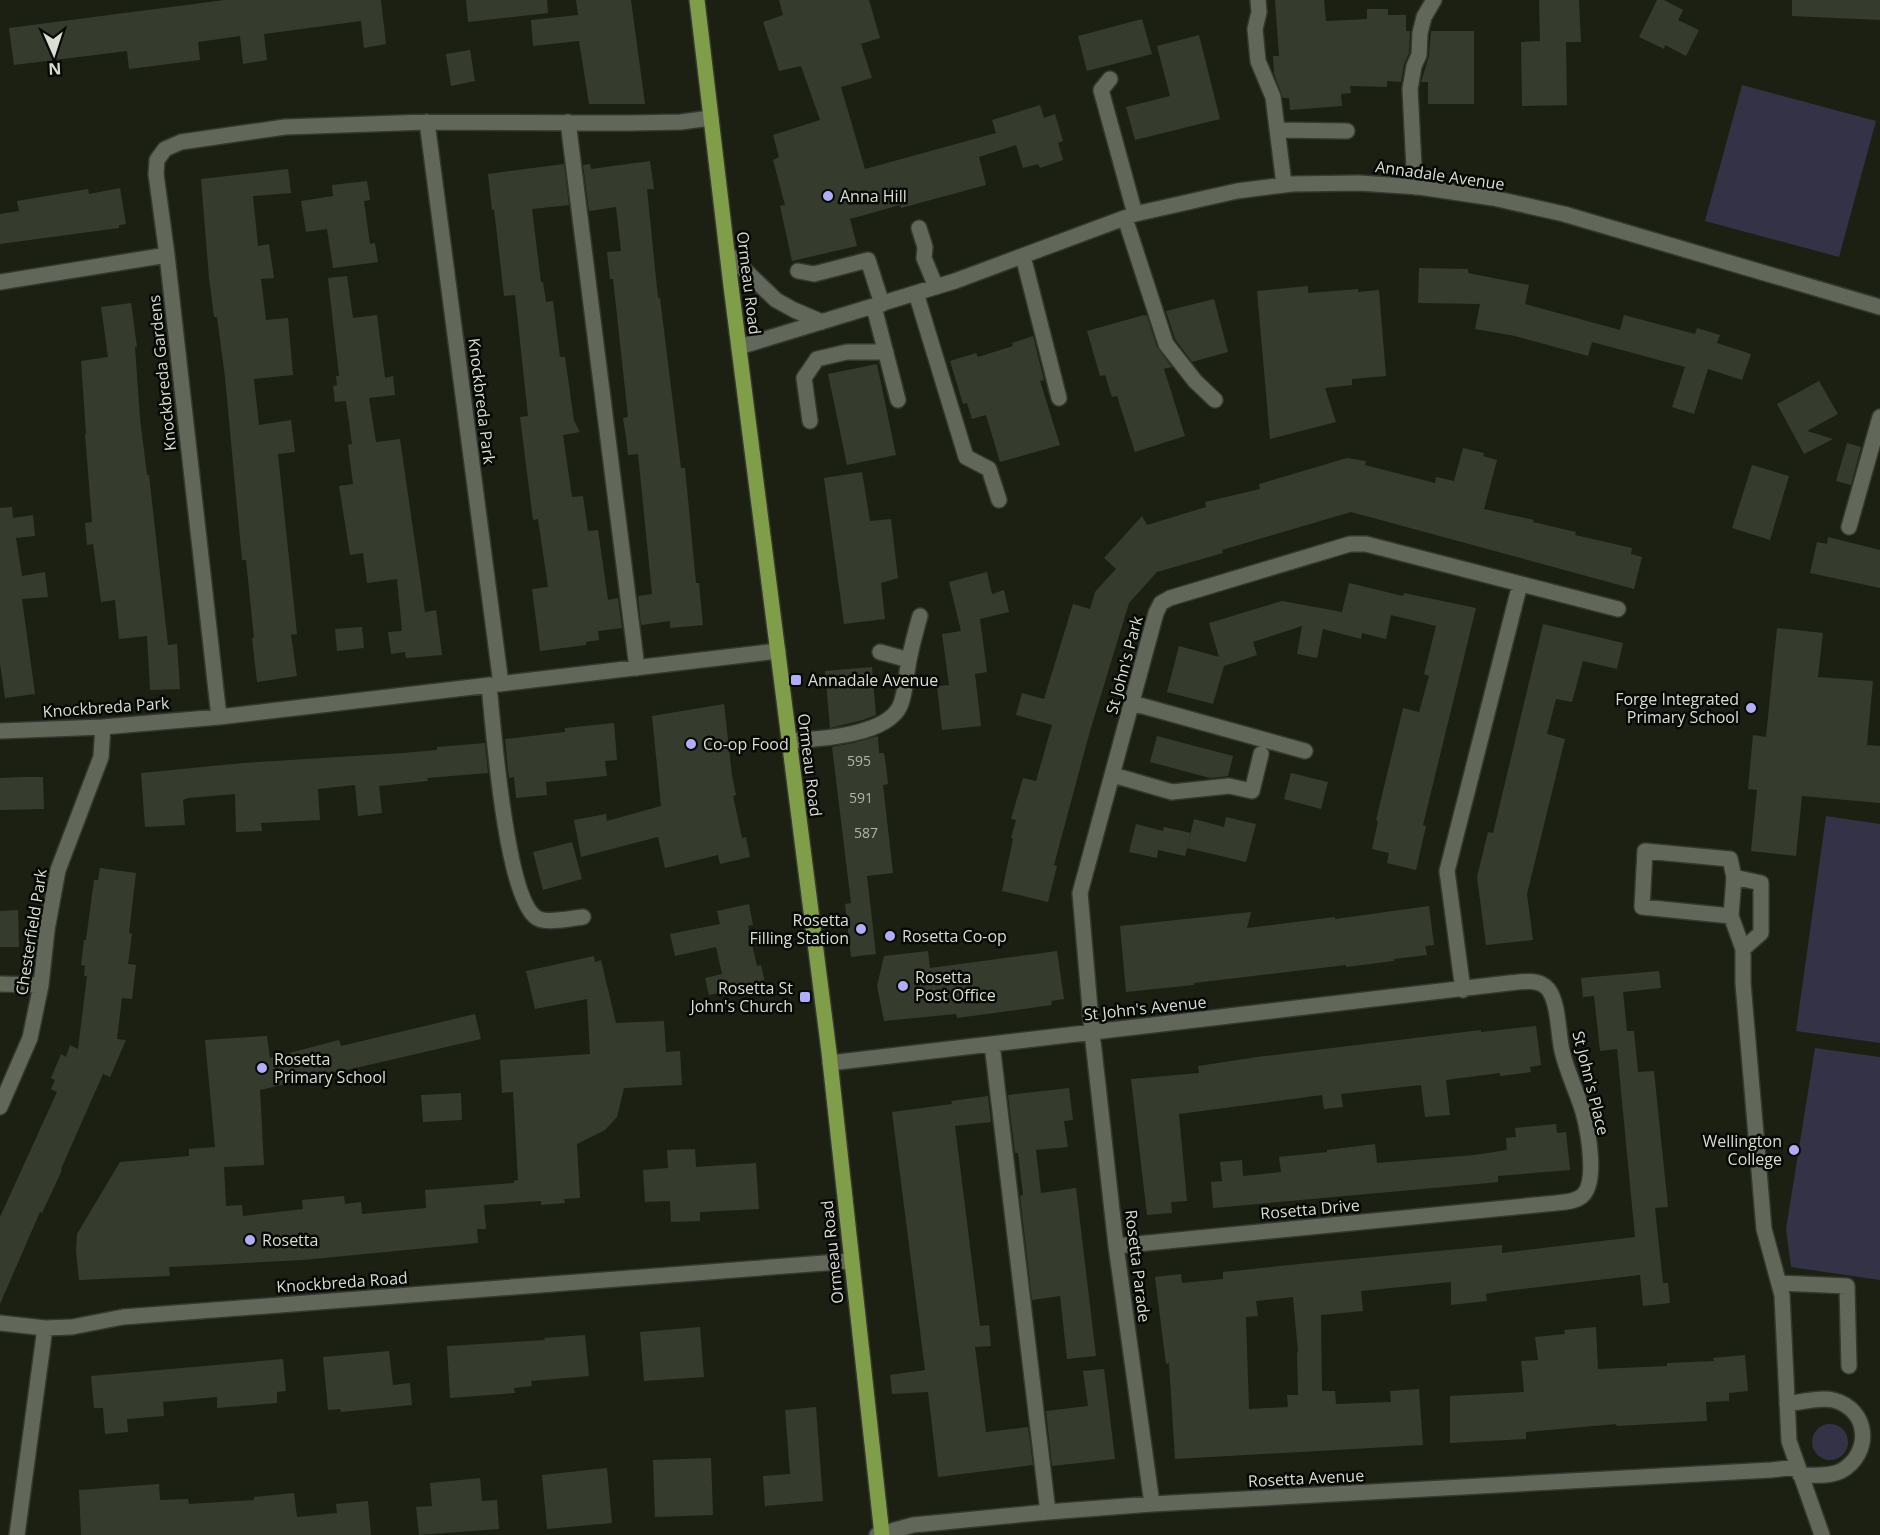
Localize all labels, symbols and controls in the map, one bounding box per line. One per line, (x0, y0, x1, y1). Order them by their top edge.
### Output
north arrow (24, 24, 84, 84)
text: N (48, 58, 62, 80)
street label: Annadale Avenue (1374, 155, 1506, 195)
place label: Anna Hill (840, 185, 907, 207)
marker: Anna Hill (821, 189, 835, 203)
street label: Ormeau Road (732, 230, 766, 336)
street label: Knockbreda Gardens (143, 294, 181, 452)
street label: Knockbreda Park (463, 337, 501, 466)
street label: St John's Park (1100, 613, 1148, 717)
place label: Annadale Avenue (808, 669, 938, 691)
marker: Annadale Avenue (789, 673, 803, 687)
place label: Forge Integrated Primary School (1615, 688, 1739, 728)
street label: Knockbreda Park (42, 692, 171, 722)
marker: Forge Integrated Primary School (1744, 701, 1758, 715)
street label: Ormeau Road (793, 712, 827, 818)
place label: Co-op Food (703, 733, 789, 755)
marker: Co-op Food (684, 737, 698, 751)
house number: 595 (847, 751, 871, 770)
house number: 591 (849, 788, 873, 807)
house number: 587 (854, 823, 878, 842)
street label: Chesterfield Park (10, 867, 52, 997)
place label: Rosetta Filling Station (749, 909, 849, 949)
marker: Rosetta Filling Station (854, 922, 868, 936)
place label: Rosetta Co-op (902, 925, 1007, 947)
marker: Rosetta Co-op (883, 929, 897, 943)
place label: Rosetta Post Office (915, 966, 996, 1006)
place label: Rosetta St John's Church (688, 977, 793, 1017)
marker: Rosetta Post Office (896, 979, 910, 993)
marker: Rosetta St John's Church (798, 990, 812, 1004)
street label: St John's Avenue (1083, 991, 1207, 1025)
street label: St John's Place (1567, 1029, 1615, 1137)
place label: Rosetta Primary School (274, 1048, 386, 1088)
marker: Rosetta Primary School (255, 1061, 269, 1075)
place label: Wellington College (1702, 1130, 1782, 1170)
marker: Wellington College (1787, 1143, 1801, 1157)
street label: Rosetta Drive (1259, 1194, 1361, 1224)
street label: Ormeau Road (816, 1199, 848, 1305)
street label: Rosetta Parade (1120, 1208, 1156, 1324)
place label: Rosetta (262, 1229, 318, 1251)
marker: Rosetta (243, 1233, 257, 1247)
street label: Knockbreda Road (276, 1266, 408, 1298)
street label: Rosetta Avenue (1247, 1464, 1365, 1492)

